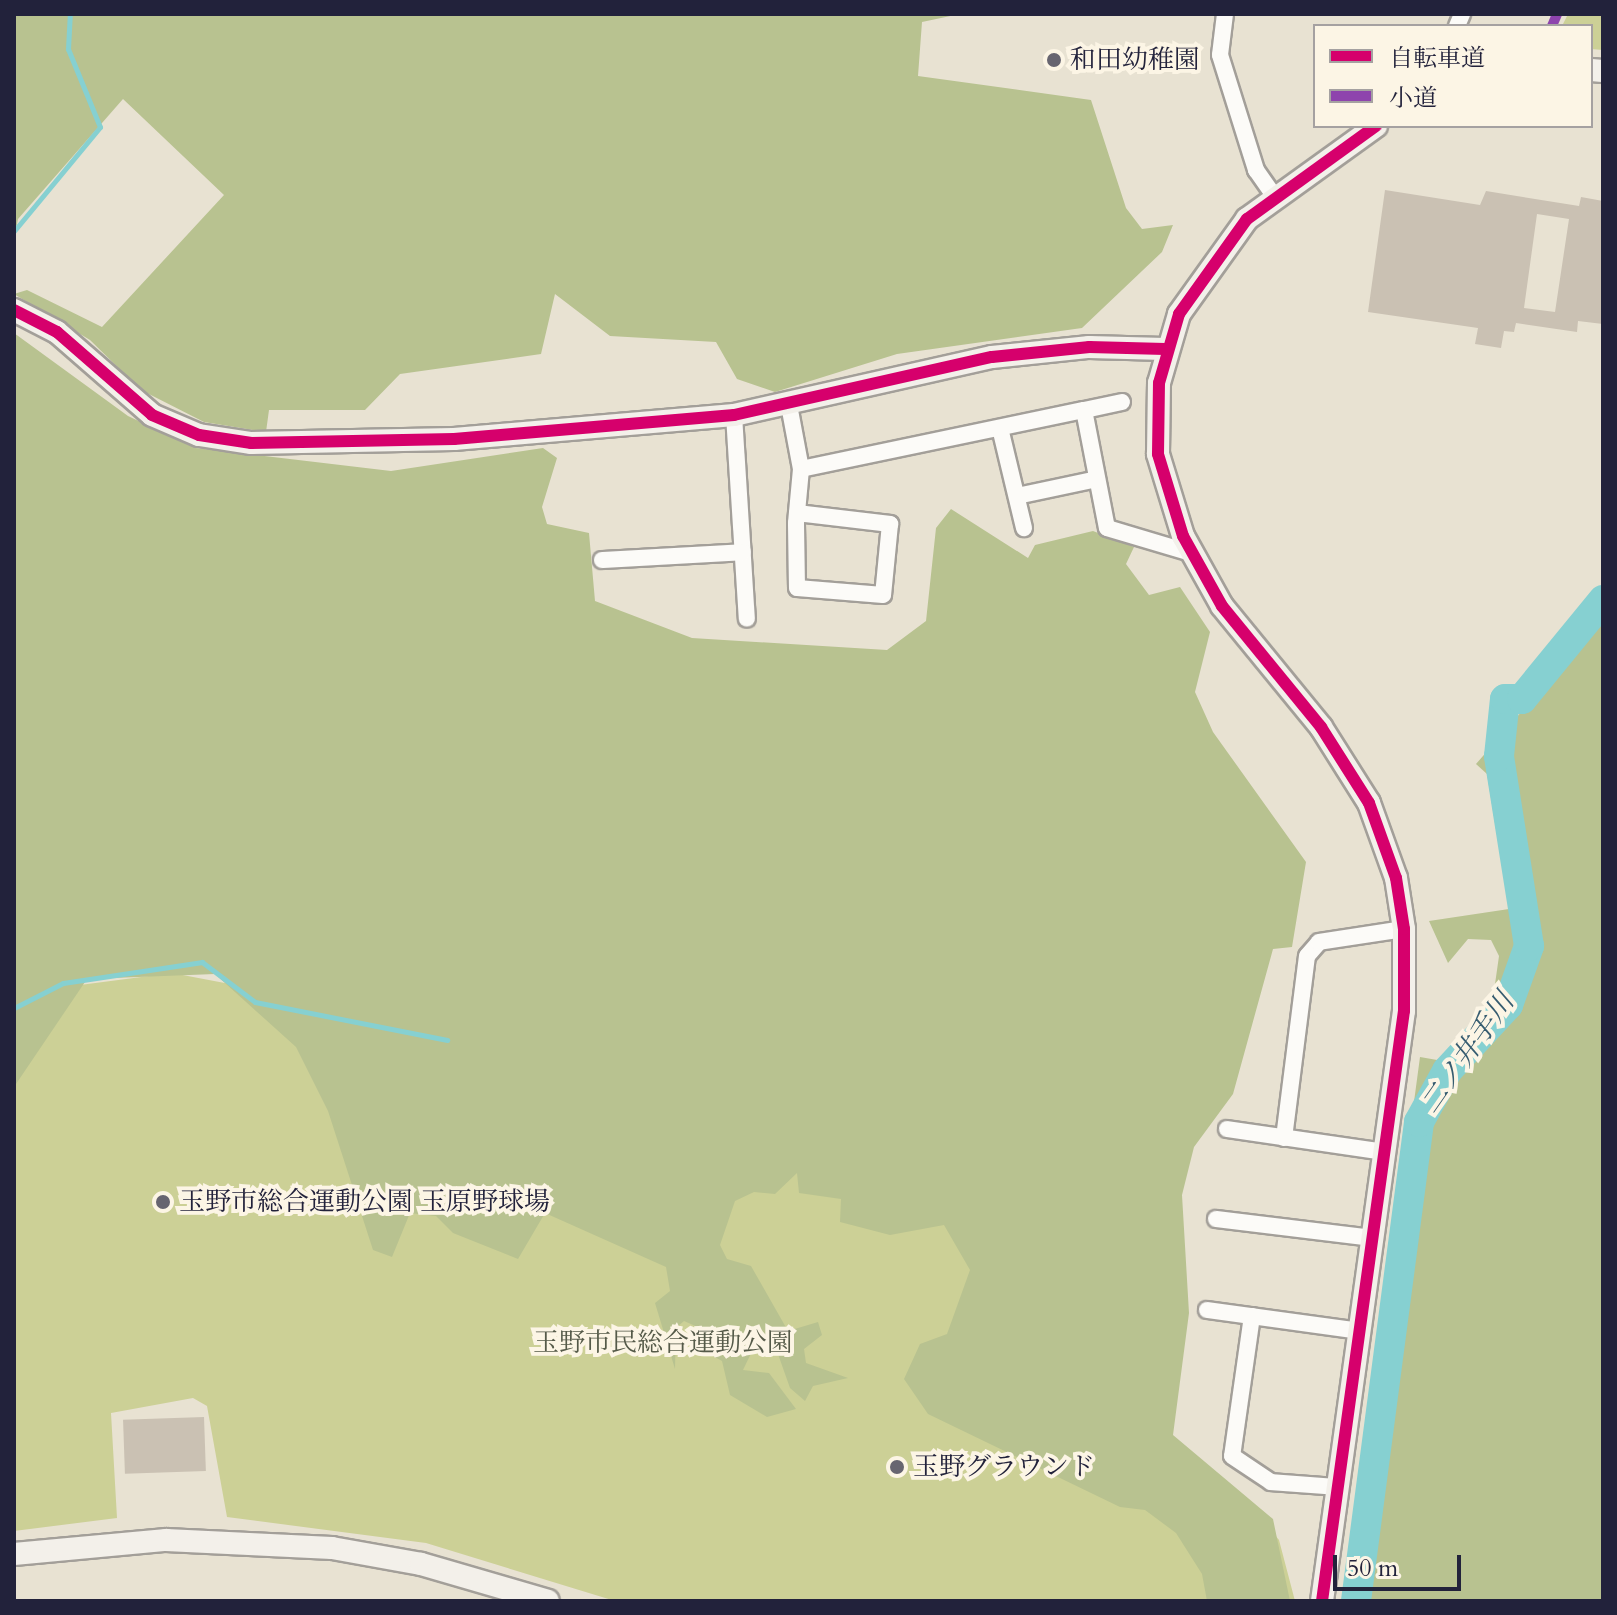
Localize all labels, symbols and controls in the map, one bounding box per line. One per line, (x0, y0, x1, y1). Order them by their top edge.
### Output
legend (1313, 24, 1593, 128)
text: 自転車道 (1389, 42, 1485, 75)
place label: 和田幼稚園 (1070, 44, 1200, 76)
marker: 和田幼稚園 (1045, 51, 1063, 69)
text: 小道 (1389, 82, 1437, 115)
water label: 二ノ井手川 (1413, 986, 1521, 1120)
place label: 玉野市総合運動公園 玉原野球場 (179, 1186, 550, 1218)
marker: 玉野市総合運動公園 玉原野球場 (154, 1193, 172, 1211)
park label: 玉野市民総合運動公園 (533, 1327, 793, 1359)
place label: 玉野グラウンド (913, 1451, 1095, 1483)
marker: 玉野グラウンド (888, 1458, 906, 1476)
scale bar (1337, 1539, 1465, 1589)
text: 50 m (1347, 1552, 1398, 1585)

